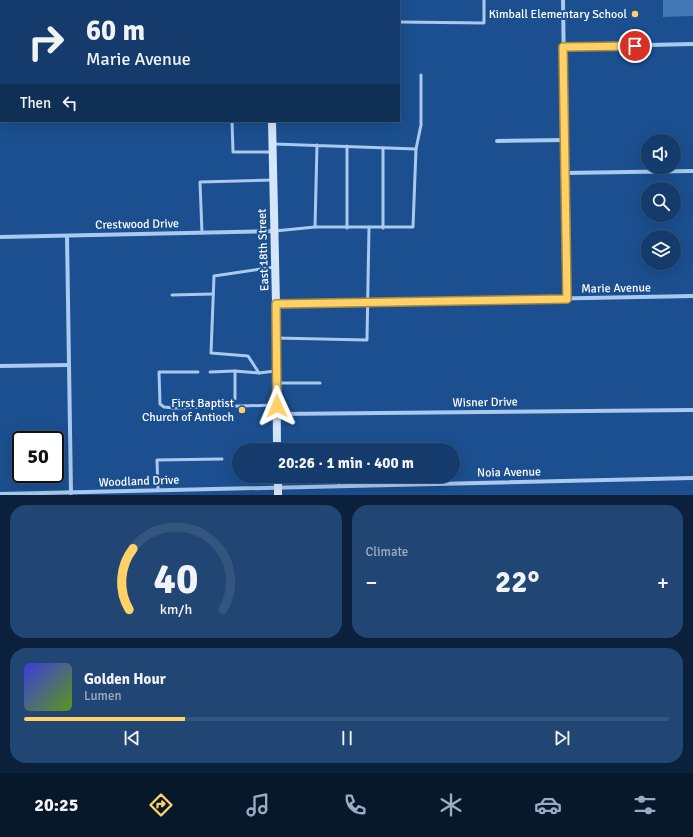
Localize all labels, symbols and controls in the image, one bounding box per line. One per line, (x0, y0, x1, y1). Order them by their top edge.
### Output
place label: Kimball Elementary School (489, 7, 627, 22)
marker: Kimball Elementary School (630, 9, 640, 19)
text: 60 m (86, 14, 145, 48)
icon: right (20, 16, 72, 68)
pin (618, 29, 652, 63)
icon: arrive (624, 35, 646, 57)
text: Marie Avenue (86, 48, 191, 70)
icon: left (59, 92, 81, 114)
text: Then (20, 94, 51, 112)
map controls (641, 134, 681, 270)
button: sound (641, 134, 681, 174)
button: search (641, 182, 681, 222)
street label: East 18th Street (255, 209, 272, 291)
street label: Crestwood Drive (95, 216, 179, 233)
button: layers (641, 230, 681, 270)
street label: Marie Avenue (581, 280, 651, 297)
position arrow (256, 385, 298, 427)
street label: Wisner Drive (452, 394, 518, 411)
place label: First Baptist Church of Antioch (142, 396, 234, 425)
marker: First Baptist Church of Antioch (237, 405, 247, 415)
speed limit sign: 50 (12, 431, 64, 483)
text: 20:26 · 1 min · 400 m (278, 454, 414, 472)
street label: Noia Avenue (477, 464, 541, 481)
street label: Woodland Drive (98, 473, 180, 490)
text: Climate (366, 544, 408, 560)
text: 40 (153, 553, 198, 604)
text: 22° (495, 564, 539, 601)
text: − (366, 569, 377, 596)
text: + (657, 569, 669, 596)
text: km/h (160, 600, 192, 617)
text: Golden Hour (84, 670, 166, 688)
text: Lumen (84, 688, 122, 704)
icon: previous (121, 727, 143, 749)
icon: pause (336, 727, 358, 749)
icon: next (551, 727, 573, 749)
icon: directions (147, 791, 175, 819)
icon: music (244, 791, 272, 819)
icon: phone (341, 791, 369, 819)
icon: climate (437, 791, 465, 819)
icon: car (534, 791, 562, 819)
icon: filters (631, 791, 659, 819)
text: 20:25 (34, 794, 79, 816)

